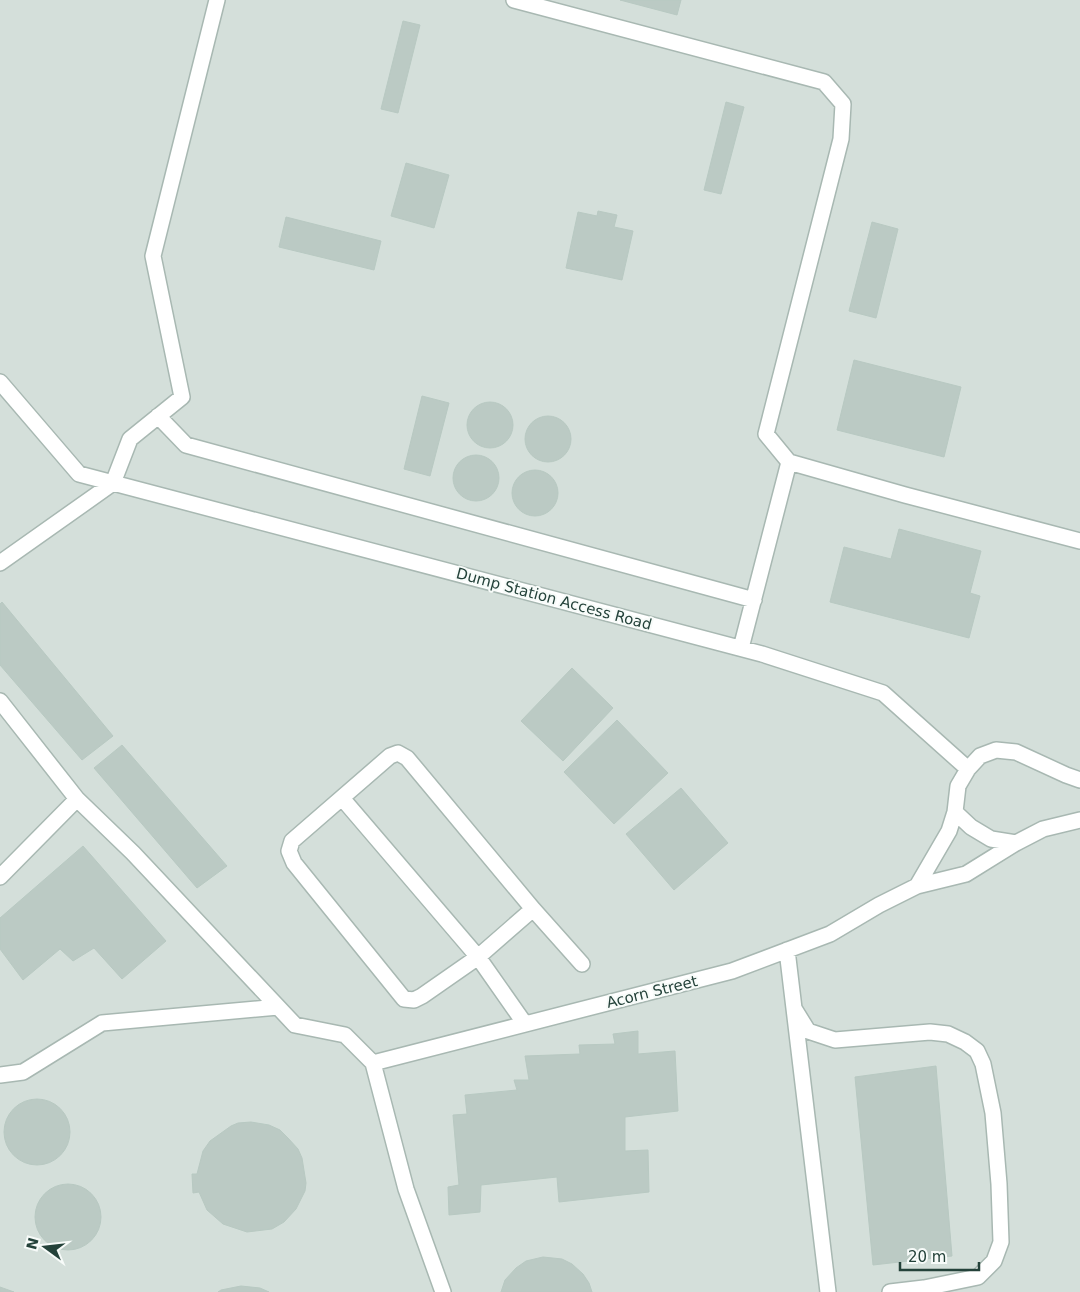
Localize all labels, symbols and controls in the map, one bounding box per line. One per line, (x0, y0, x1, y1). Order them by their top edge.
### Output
street label: Dump Station Access Road (454, 564, 654, 634)
street label: Acorn Street (605, 972, 699, 1012)
north arrow (20, 1222, 70, 1272)
text: N (23, 1236, 42, 1251)
scale bar (900, 1240, 979, 1272)
text: 20 m (908, 1248, 946, 1266)

